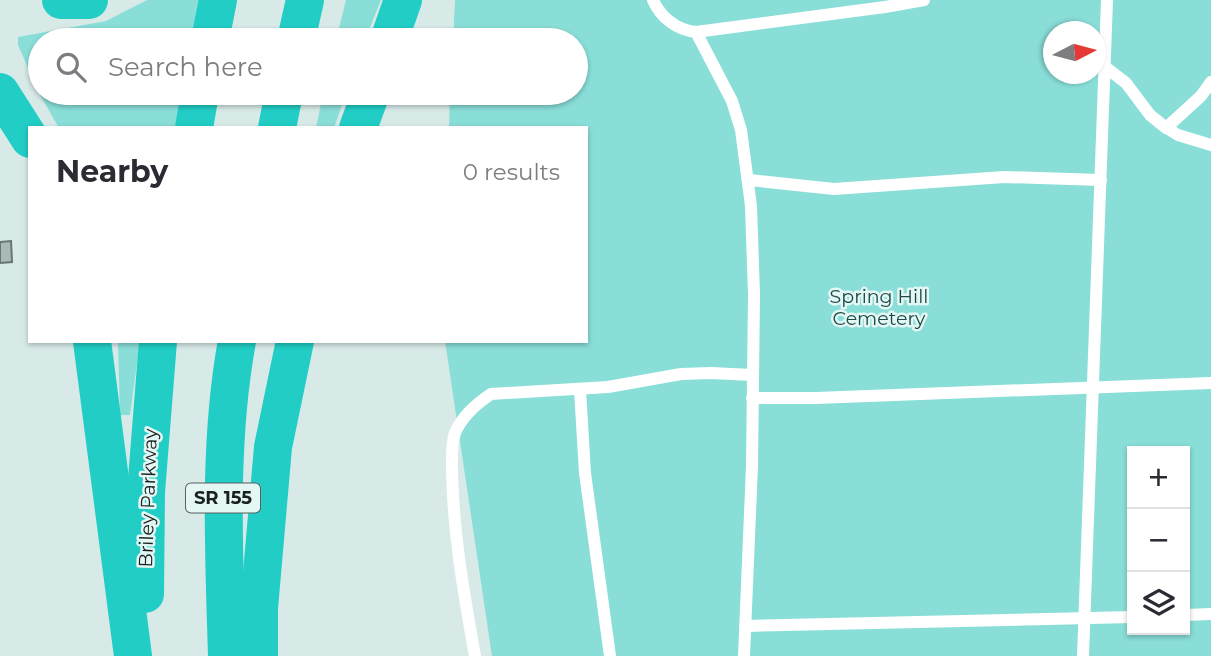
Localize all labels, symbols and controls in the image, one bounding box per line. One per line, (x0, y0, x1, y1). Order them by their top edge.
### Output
north arrow (1043, 21, 1106, 84)
search box (28, 28, 588, 105)
icon: search (52, 48, 90, 86)
text: Search here (108, 51, 263, 83)
text: Nearby (56, 153, 168, 190)
text: 0 results (463, 158, 560, 186)
park label: Spring Hill Cemetery (830, 285, 928, 330)
street label: Briley Parkway (134, 427, 162, 568)
map controls (1127, 446, 1190, 635)
button: + (1127, 446, 1190, 509)
road number: SR 155 (186, 484, 260, 512)
button: − (1127, 509, 1190, 572)
button: layers (1127, 572, 1190, 635)

